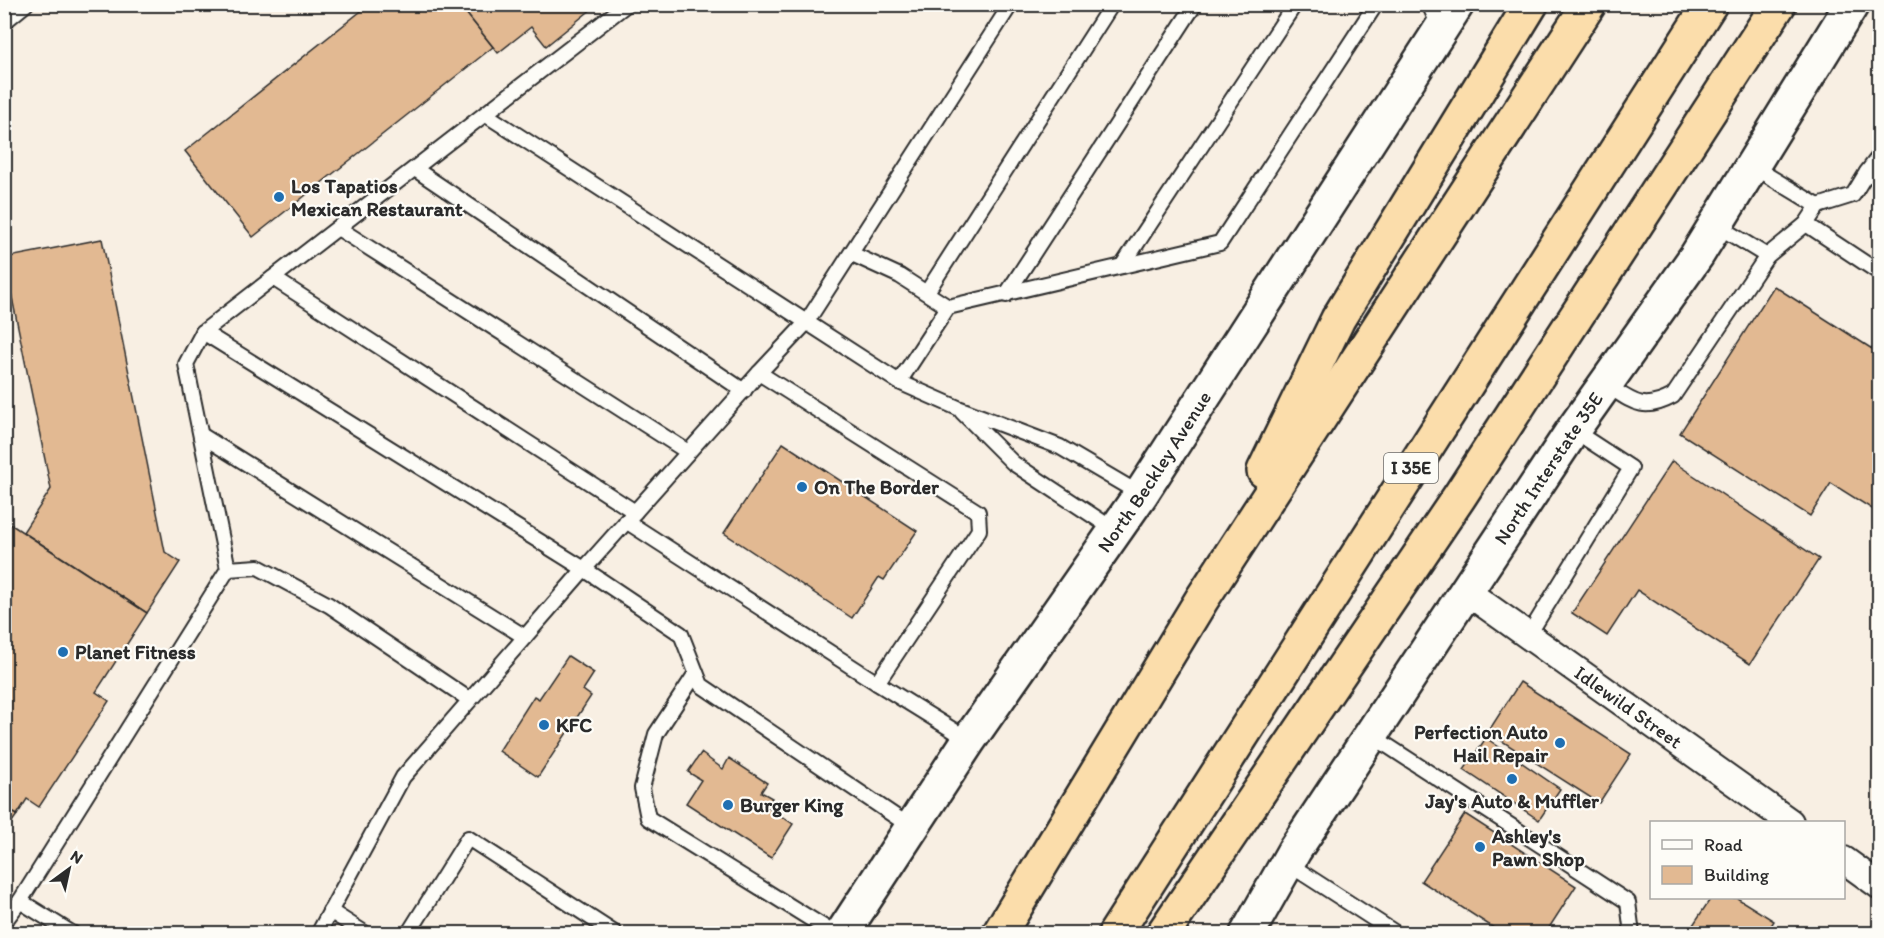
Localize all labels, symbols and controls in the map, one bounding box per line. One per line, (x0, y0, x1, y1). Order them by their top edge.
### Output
place label: Los Tapatios Mexican Restaurant (291, 174, 463, 221)
marker: Los Tapatios Mexican Restaurant (272, 190, 286, 204)
street label: North Beckley Avenue (1092, 386, 1216, 557)
street label: North Interstate 35E (1489, 387, 1608, 549)
road number: I 35E (1384, 453, 1438, 483)
place label: On The Border (814, 475, 939, 499)
marker: On The Border (795, 480, 809, 494)
place label: Planet Fitness (75, 640, 196, 664)
marker: Planet Fitness (56, 645, 70, 659)
street label: Idlewild Street (1570, 660, 1687, 754)
place label: KFC (556, 713, 592, 737)
marker: KFC (537, 718, 551, 732)
place label: Perfection Auto Hail Repair (1414, 720, 1549, 768)
marker: Perfection Auto Hail Repair (1553, 736, 1567, 750)
marker: Jay's Auto & Muffler (1505, 772, 1519, 786)
place label: Jay's Auto & Muffler (1424, 789, 1599, 814)
place label: Burger King (740, 793, 844, 818)
marker: Burger King (721, 798, 735, 812)
legend (1650, 821, 1845, 899)
place label: Ashley's Pawn Shop (1491, 824, 1585, 872)
text: Road (1704, 834, 1743, 856)
north arrow (39, 839, 99, 899)
marker: Ashley's Pawn Shop (1473, 840, 1487, 854)
text: N (67, 846, 87, 868)
text: Building (1704, 864, 1770, 886)

